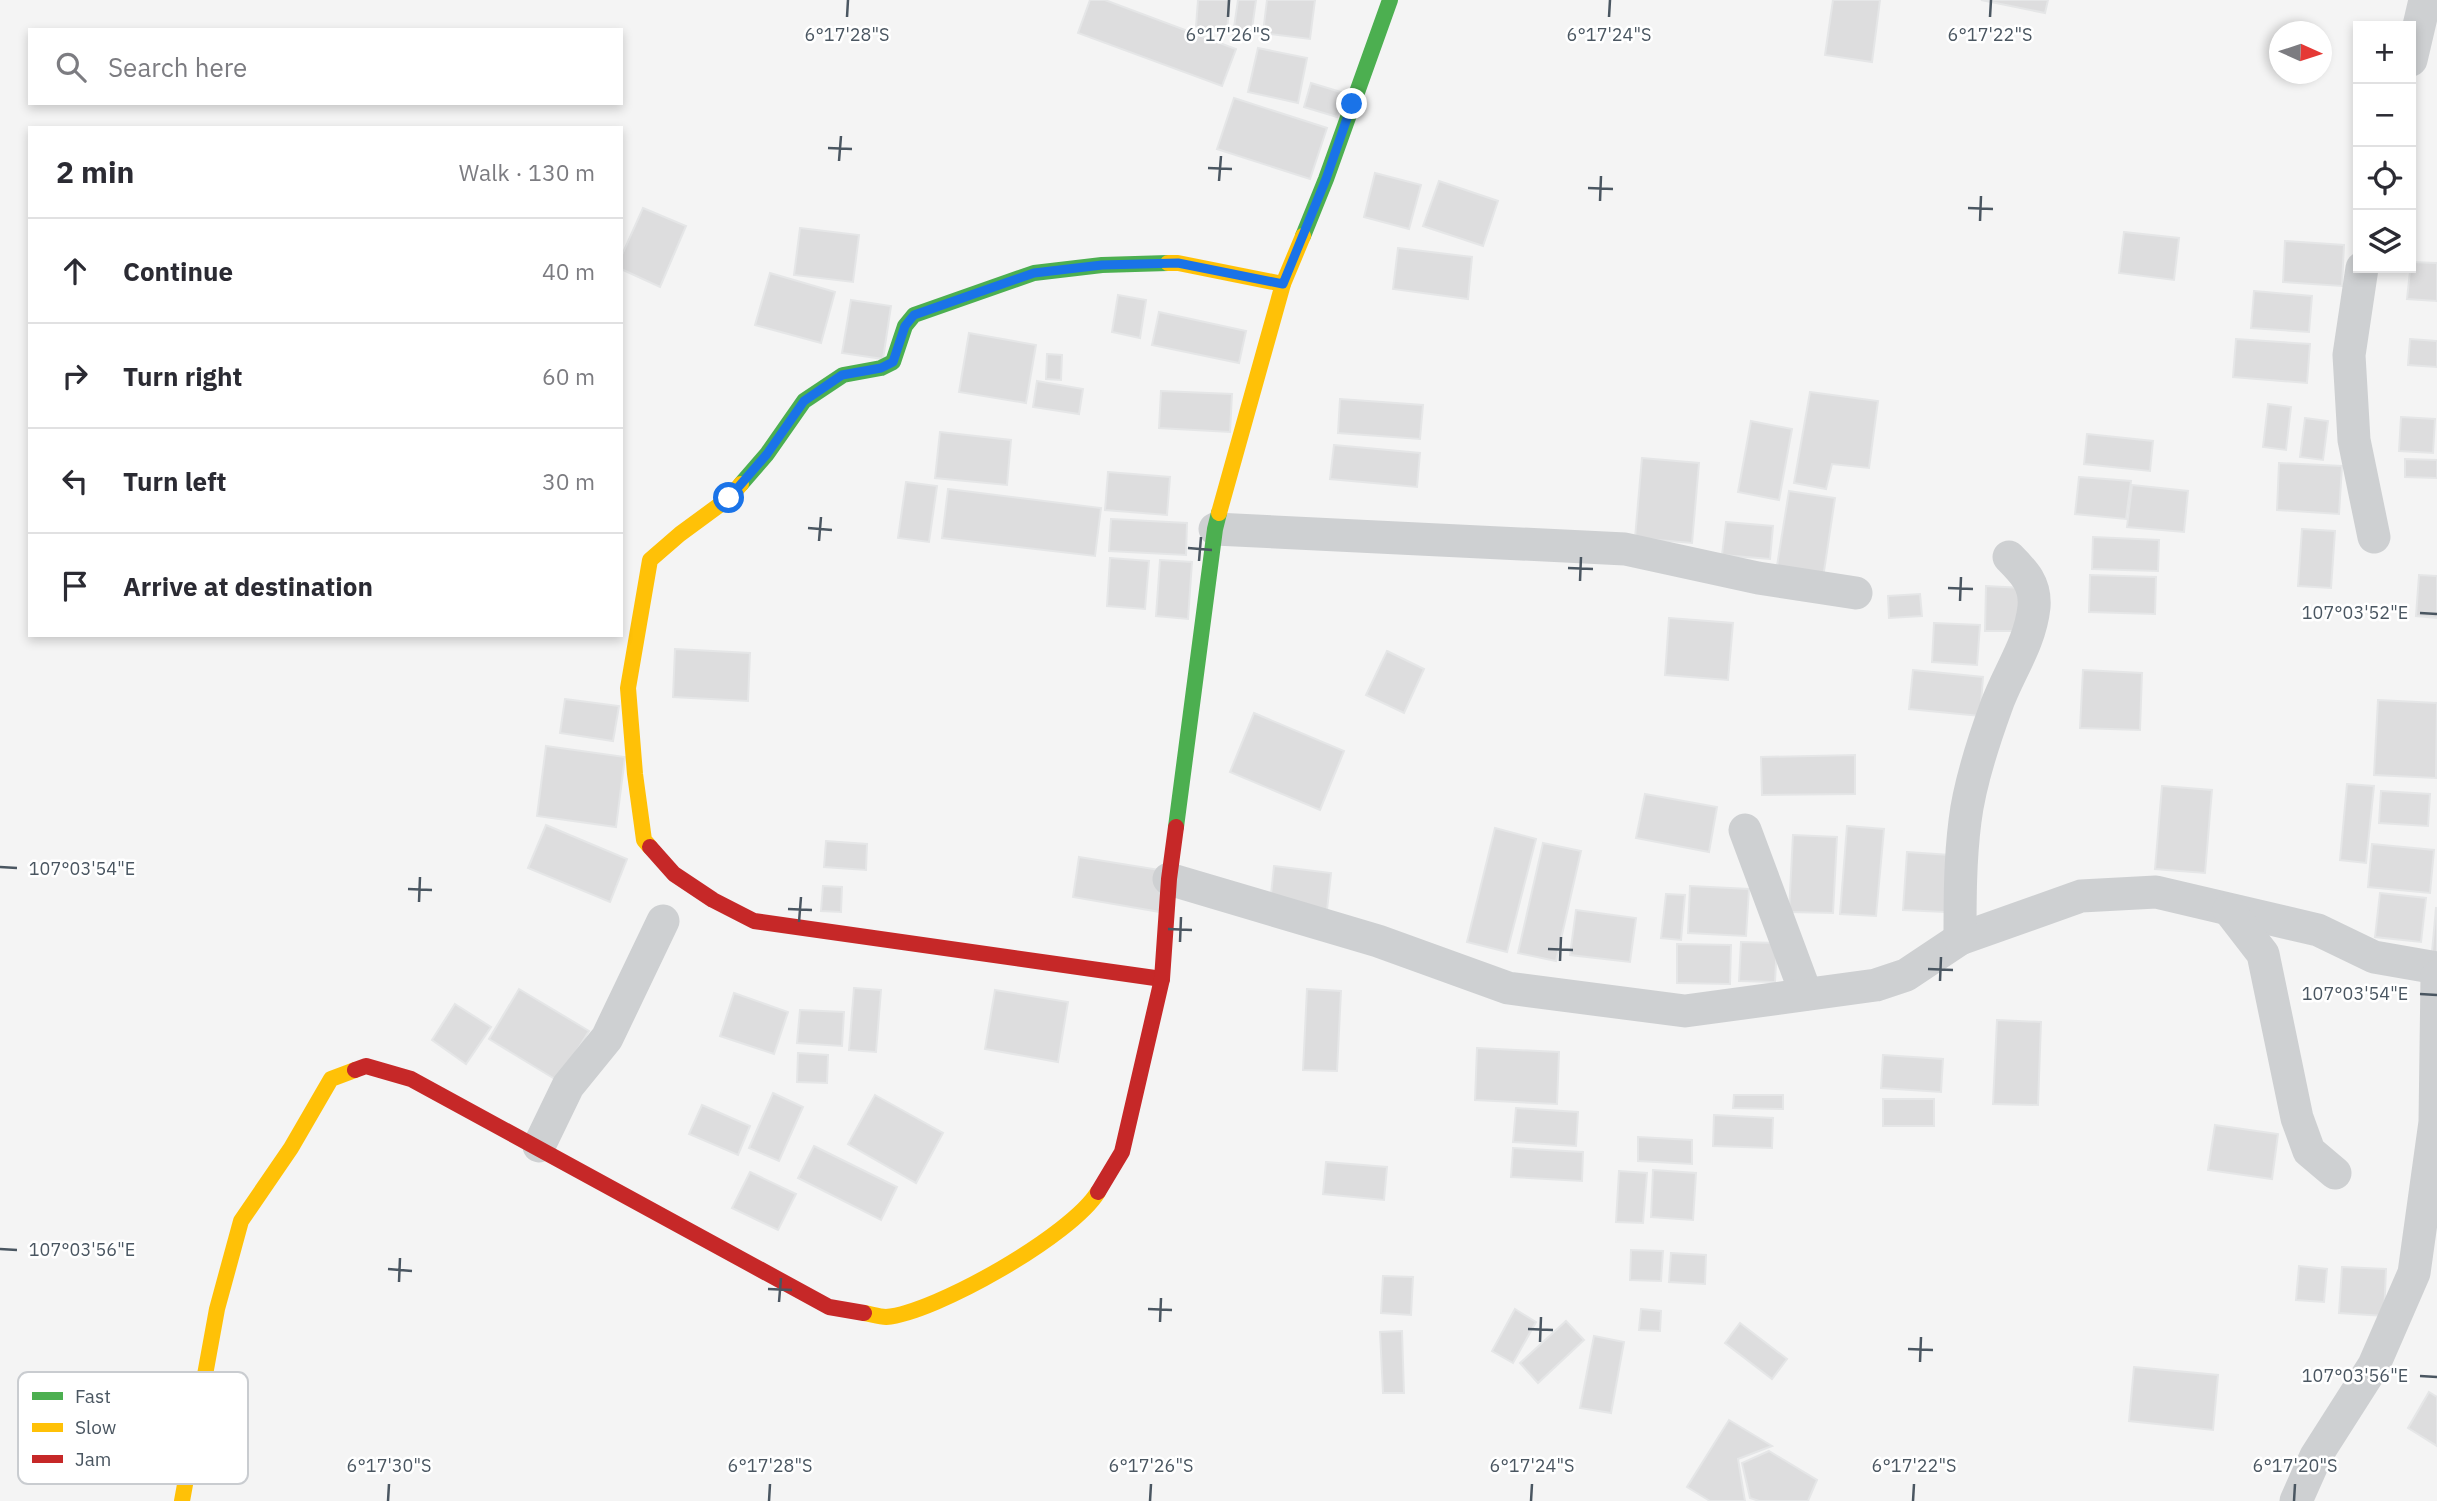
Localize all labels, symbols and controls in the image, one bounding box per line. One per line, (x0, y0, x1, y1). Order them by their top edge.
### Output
north arrow (2269, 21, 2332, 84)
map controls (2353, 21, 2416, 273)
button: + (2353, 21, 2416, 84)
text: 6°17'28"S (805, 23, 889, 46)
text: 6°17'26"S (1186, 23, 1270, 46)
text: 6°17'24"S (1567, 23, 1651, 46)
text: 6°17'22"S (1948, 23, 2032, 46)
search box (28, 28, 623, 105)
icon: search (52, 48, 90, 86)
text: Search here (108, 50, 247, 84)
button: − (2353, 84, 2416, 147)
route end (1336, 88, 1367, 119)
button: locate (2353, 147, 2416, 210)
text: 2 min (56, 152, 134, 191)
text: Walk · 130 m (459, 157, 595, 187)
button: layers (2353, 210, 2416, 273)
icon: ahead (56, 252, 94, 290)
text: Continue (123, 254, 233, 288)
text: 40 m (542, 256, 595, 286)
icon: right (56, 357, 94, 395)
text: Turn right (123, 359, 242, 393)
text: 60 m (542, 361, 595, 391)
icon: left (56, 462, 94, 500)
text: Turn left (123, 464, 226, 498)
text: 30 m (542, 466, 595, 496)
route start (713, 482, 744, 513)
icon: arrive (56, 567, 94, 605)
text: Arrive at destination (123, 569, 373, 603)
text: 107°03'52"E (2302, 601, 2408, 624)
text: 107°03'54"E (29, 857, 135, 880)
text: 107°03'54"E (2302, 982, 2408, 1005)
text: 107°03'56"E (29, 1238, 135, 1261)
text: 107°03'56"E (2302, 1364, 2408, 1387)
legend (18, 1372, 248, 1484)
text: Fast (75, 1384, 111, 1408)
text: Slow (75, 1415, 116, 1439)
text: Jam (75, 1447, 111, 1471)
text: 6°17'30"S (347, 1454, 431, 1477)
text: 6°17'28"S (728, 1454, 812, 1477)
text: 6°17'26"S (1109, 1454, 1193, 1477)
text: 6°17'24"S (1490, 1454, 1574, 1477)
text: 6°17'22"S (1872, 1454, 1956, 1477)
text: 6°17'20"S (2253, 1454, 2337, 1477)

